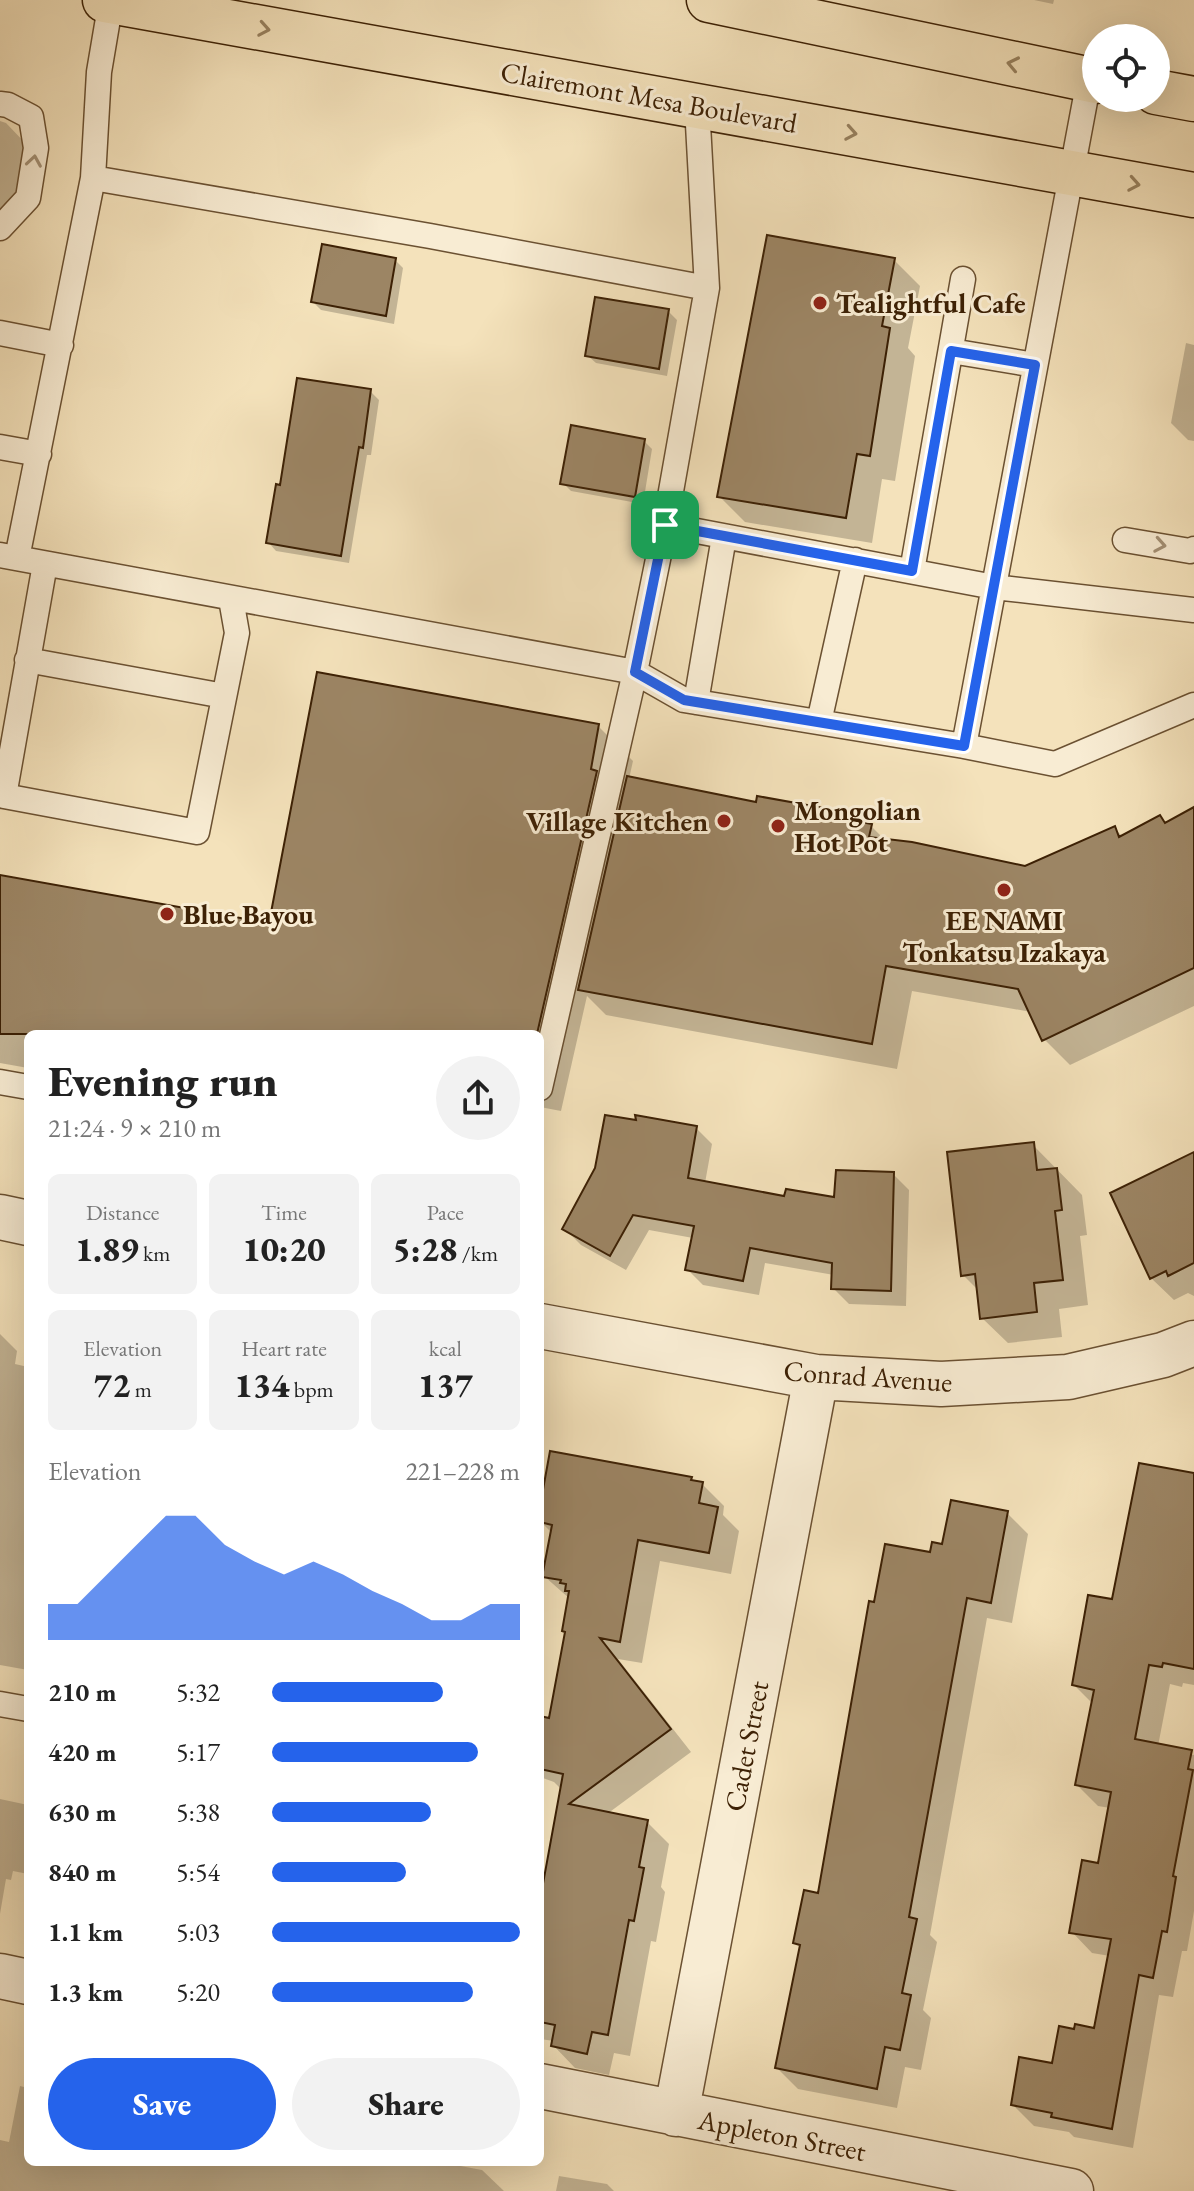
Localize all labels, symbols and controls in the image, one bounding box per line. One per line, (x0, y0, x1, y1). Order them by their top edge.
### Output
one-way arrow (257, 19, 271, 36)
map controls (1082, 24, 1170, 112)
button: locate (1082, 24, 1170, 112)
street label: Clairemont Mesa Boulevard (498, 53, 801, 141)
one-way arrow (1006, 56, 1019, 73)
one-way arrow (844, 124, 858, 141)
one-way arrow (24, 154, 41, 168)
one-way arrow (1128, 175, 1141, 192)
place label: Tealightful Cafe (836, 285, 1026, 321)
marker: Tealightful Cafe (811, 294, 829, 312)
pin (631, 491, 699, 559)
icon: arrive (643, 503, 687, 547)
one-way arrow (1153, 536, 1167, 553)
place label: Mongolian Hot Pot (794, 792, 921, 860)
place label: Village Kitchen (526, 803, 708, 839)
marker: Village Kitchen (715, 812, 733, 830)
marker: Mongolian Hot Pot (769, 817, 787, 835)
marker: EE NAMI Tonkatsu Izakaya (995, 881, 1013, 899)
place label: Blue Bayou (183, 896, 314, 932)
place label: EE NAMI Tonkatsu Izakaya (902, 902, 1106, 970)
marker: Blue Bayou (158, 905, 176, 923)
text: Evening run (48, 1052, 278, 1109)
button: share (436, 1056, 520, 1140)
text: 21:24 · 9 × 210 m (48, 1111, 221, 1145)
text: Distance (86, 1198, 159, 1227)
text: Time (261, 1198, 307, 1227)
text: Pace (427, 1198, 464, 1227)
text: 1.89 (75, 1227, 139, 1271)
text: 10:20 (242, 1227, 326, 1271)
text: 5:28 (393, 1227, 457, 1271)
text: km (139, 1239, 170, 1268)
text: /km (457, 1239, 498, 1268)
text: Elevation (83, 1334, 162, 1363)
text: Heart rate (241, 1334, 327, 1363)
text: kcal (429, 1334, 462, 1363)
street label: Conrad Avenue (782, 1352, 954, 1400)
text: 72 (94, 1363, 130, 1407)
text: 134 (234, 1363, 289, 1407)
text: 137 (418, 1363, 473, 1407)
text: m (130, 1375, 152, 1404)
text: bpm (289, 1375, 334, 1404)
text: Elevation (48, 1454, 142, 1488)
text: 221–228 m (405, 1454, 520, 1488)
text: 210 m (48, 1675, 116, 1709)
text: 5:32 (176, 1675, 220, 1709)
street label: Cadet Street (716, 1678, 776, 1814)
text: 420 m (48, 1735, 116, 1769)
text: 5:17 (176, 1735, 220, 1769)
text: 630 m (48, 1795, 116, 1829)
text: 5:38 (176, 1795, 220, 1829)
text: 840 m (48, 1855, 116, 1889)
text: 5:54 (176, 1855, 220, 1889)
text: 1.1 km (48, 1915, 123, 1949)
text: 5:03 (176, 1915, 220, 1949)
text: 1.3 km (48, 1975, 123, 2009)
text: 5:20 (176, 1975, 220, 2009)
button: Save (48, 2058, 276, 2150)
button: Share (292, 2058, 520, 2150)
street label: Appleton Street (694, 2101, 869, 2169)

